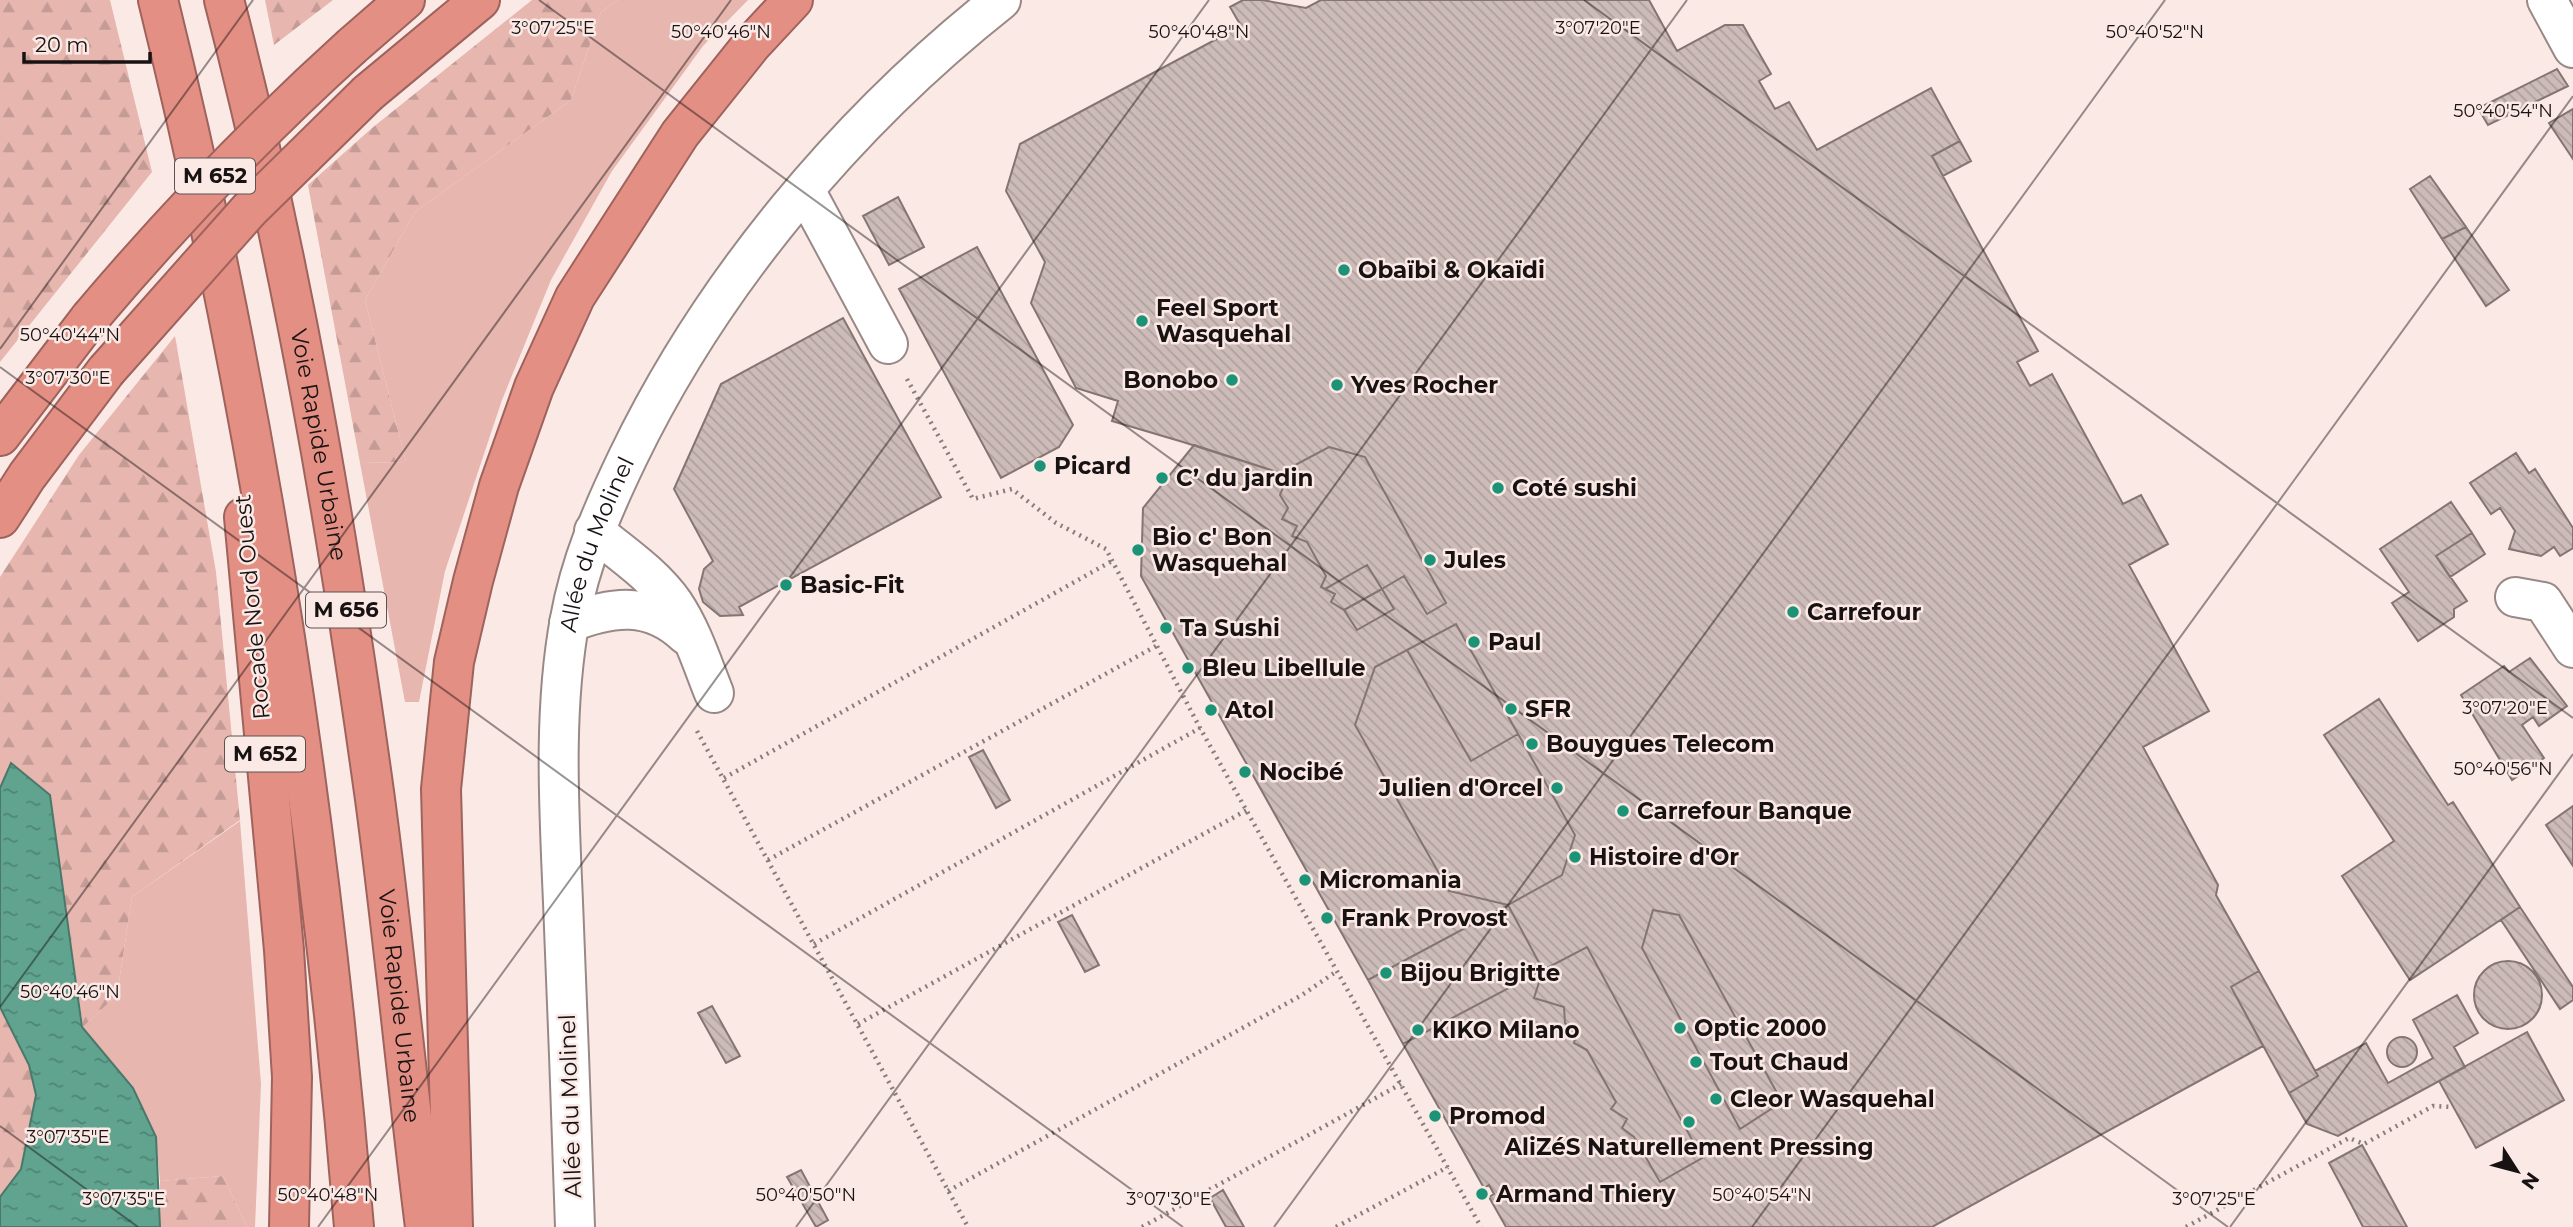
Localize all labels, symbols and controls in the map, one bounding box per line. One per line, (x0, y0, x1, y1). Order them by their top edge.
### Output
text: 3°07'25"E (511, 17, 595, 39)
text: 3°07'20"E (1555, 17, 1641, 39)
scale bar (24, 21, 150, 65)
text: 50°40'46"N (671, 21, 771, 43)
text: 50°40'48"N (1149, 21, 1249, 43)
text: 50°40'52"N (2106, 21, 2204, 43)
text: 20 m (35, 32, 89, 57)
text: 50°40'54"N (2453, 100, 2553, 122)
road number: M 652 (175, 158, 255, 194)
place label: Obaïbi & Okaïdi (1358, 256, 1545, 284)
marker: Obaïbi & Okaïdi (1336, 262, 1352, 278)
place label: Feel Sport Wasquehal (1156, 294, 1291, 348)
marker: Feel Sport Wasquehal (1134, 313, 1150, 329)
text: 50°40'44"N (20, 324, 120, 346)
street label: Voie Rapide Urbaine (284, 327, 353, 563)
place label: Bonobo (1123, 366, 1218, 394)
text: 3°07'30"E (25, 367, 111, 389)
place label: Yves Rocher (1350, 371, 1498, 399)
marker: Bonobo (1224, 372, 1240, 388)
marker: Yves Rocher (1329, 377, 1345, 393)
street label: Allée du Molinel (554, 452, 640, 634)
place label: Picard (1054, 452, 1131, 480)
marker: Picard (1032, 458, 1048, 474)
place label: C’ du jardin (1176, 464, 1313, 492)
marker: C’ du jardin (1154, 470, 1170, 486)
place label: Coté sushi (1512, 474, 1637, 502)
marker: Coté sushi (1490, 480, 1506, 496)
street label: Rocade Nord Ouest (228, 493, 276, 721)
place label: Bio c' Bon Wasquehal (1152, 523, 1287, 577)
marker: Bio c' Bon Wasquehal (1130, 542, 1146, 558)
place label: Jules (1443, 546, 1506, 574)
marker: Jules (1422, 552, 1438, 568)
place label: Basic-Fit (800, 571, 905, 599)
marker: Basic-Fit (778, 577, 794, 593)
road number: M 656 (306, 592, 386, 628)
place label: Carrefour (1807, 598, 1921, 626)
marker: Carrefour (1785, 604, 1801, 620)
place label: Ta Sushi (1180, 614, 1280, 642)
marker: Ta Sushi (1158, 620, 1174, 636)
place label: Paul (1488, 628, 1541, 656)
marker: Paul (1466, 634, 1482, 650)
place label: Bleu Libellule (1202, 654, 1366, 682)
marker: Bleu Libellule (1180, 660, 1196, 676)
place label: SFR (1525, 695, 1571, 723)
place label: Atol (1224, 696, 1274, 724)
text: 3°07'20"E (2462, 697, 2548, 719)
marker: SFR (1503, 701, 1519, 717)
marker: Atol (1203, 702, 1219, 718)
place label: Bouygues Telecom (1546, 730, 1775, 758)
road number: M 652 (225, 736, 305, 772)
marker: Bouygues Telecom (1524, 736, 1540, 752)
place label: Nocibé (1259, 758, 1343, 786)
text: 50°40'56"N (2453, 758, 2553, 780)
marker: Nocibé (1237, 764, 1253, 780)
place label: Julien d'Orcel (1378, 774, 1543, 802)
marker: Julien d'Orcel (1549, 780, 1565, 796)
place label: Carrefour Banque (1637, 797, 1852, 825)
marker: Carrefour Banque (1615, 803, 1631, 819)
place label: Histoire d'Or (1589, 843, 1739, 871)
marker: Histoire d'Or (1567, 849, 1583, 865)
place label: Micromania (1319, 866, 1462, 894)
marker: Micromania (1297, 872, 1313, 888)
street label: Voie Rapide Urbaine (372, 888, 426, 1124)
place label: Frank Provost (1341, 904, 1508, 932)
marker: Frank Provost (1319, 910, 1335, 926)
place label: Bijou Brigitte (1400, 959, 1560, 987)
marker: Bijou Brigitte (1378, 965, 1394, 981)
text: 50°40'46"N (20, 981, 120, 1003)
street label: Allée du Molinel (553, 1013, 587, 1199)
place label: Optic 2000 (1694, 1014, 1827, 1042)
place label: KIKO Milano (1432, 1016, 1580, 1044)
marker: Optic 2000 (1672, 1020, 1688, 1036)
marker: KIKO Milano (1410, 1022, 1426, 1038)
place label: Tout Chaud (1710, 1048, 1849, 1076)
marker: Tout Chaud (1688, 1054, 1704, 1070)
place label: Cleor Wasquehal (1730, 1085, 1935, 1113)
marker: Cleor Wasquehal (1708, 1091, 1724, 1107)
place label: Promod (1449, 1102, 1546, 1130)
marker: Promod (1427, 1108, 1443, 1124)
marker: AliZéS Naturellement Pressing (1681, 1114, 1697, 1130)
text: 3°07'35"E (26, 1126, 110, 1148)
place label: AliZéS Naturellement Pressing (1503, 1133, 1874, 1161)
north arrow (2482, 1136, 2552, 1206)
text: N (2517, 1168, 2544, 1194)
place label: Armand Thiery (1495, 1180, 1676, 1208)
text: 50°40'48"N (278, 1184, 378, 1206)
text: 50°40'50"N (756, 1184, 856, 1206)
text: 50°40'54"N (1712, 1184, 1812, 1206)
marker: Armand Thiery (1474, 1186, 1490, 1202)
text: 3°07'35"E (82, 1188, 166, 1210)
text: 3°07'30"E (1126, 1188, 1212, 1210)
text: 3°07'25"E (2172, 1188, 2256, 1210)

